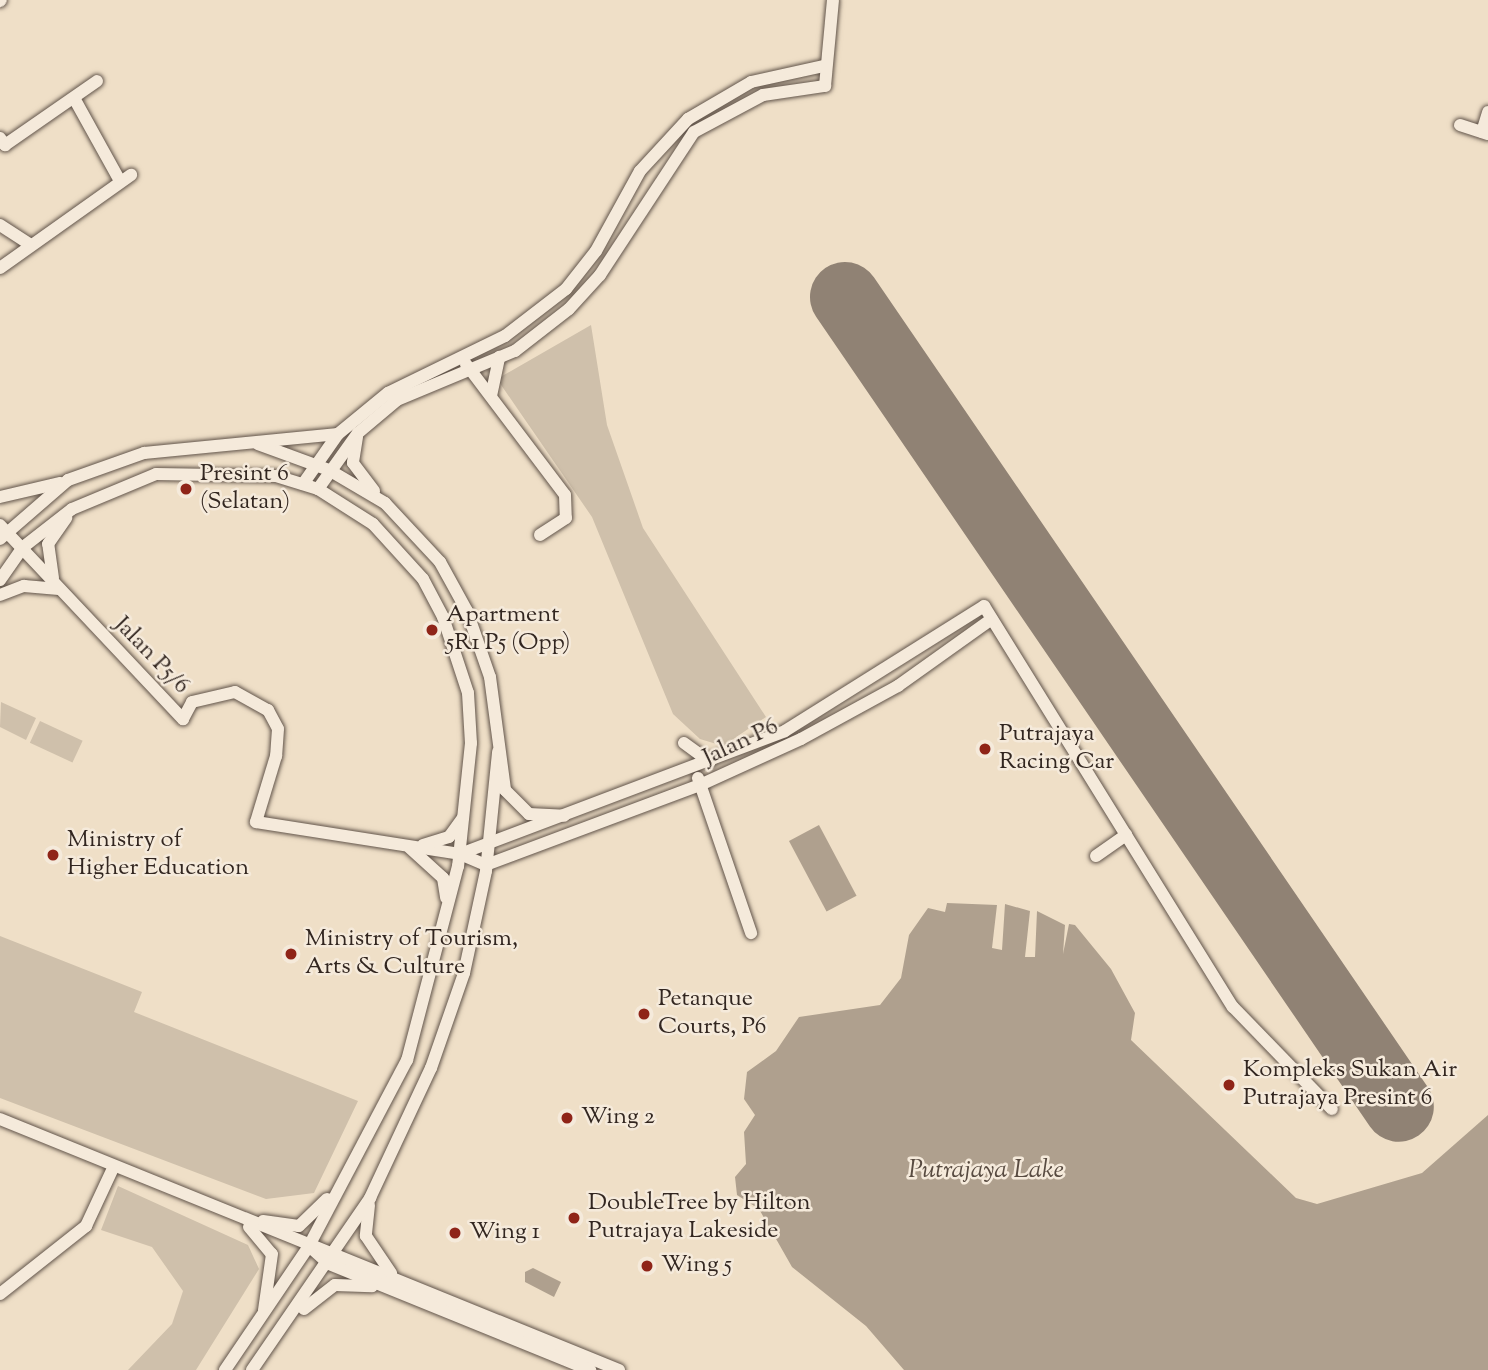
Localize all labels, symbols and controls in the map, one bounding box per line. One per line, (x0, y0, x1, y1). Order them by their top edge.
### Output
place label: Presint 6 (Selatan) (200, 461, 290, 517)
marker: Presint 6 (Selatan) (178, 481, 194, 497)
place label: Apartment 5R1 P5 (Opp) (446, 602, 570, 658)
street label: Jalan P5/6 (107, 611, 195, 701)
marker: Apartment 5R1 P5 (Opp) (424, 622, 440, 638)
street label: Jalan P6 (699, 713, 783, 773)
place label: Putrajaya Racing Car (999, 721, 1114, 777)
marker: Putrajaya Racing Car (977, 741, 993, 757)
place label: Ministry of Higher Education (67, 827, 249, 883)
marker: Ministry of Higher Education (45, 847, 61, 863)
place label: Ministry of Tourism, Arts & Culture (305, 926, 518, 982)
marker: Ministry of Tourism, Arts & Culture (283, 946, 299, 962)
place label: Petanque Courts, P6 (658, 986, 767, 1042)
marker: Petanque Courts, P6 (636, 1006, 652, 1022)
place label: Kompleks Sukan Air Putrajaya Presint 6 (1243, 1057, 1457, 1113)
marker: Kompleks Sukan Air Putrajaya Presint 6 (1221, 1077, 1237, 1093)
place label: Wing 2 (581, 1104, 655, 1132)
marker: Wing 2 (559, 1110, 575, 1126)
water label: Putrajaya Lake (908, 1155, 1064, 1187)
place label: DoubleTree by Hilton Putrajaya Lakeside (588, 1190, 811, 1246)
marker: DoubleTree by Hilton Putrajaya Lakeside (566, 1210, 582, 1226)
place label: Wing 1 (469, 1219, 540, 1247)
marker: Wing 1 (447, 1225, 463, 1241)
place label: Wing 5 (661, 1252, 732, 1280)
marker: Wing 5 (639, 1258, 655, 1274)

